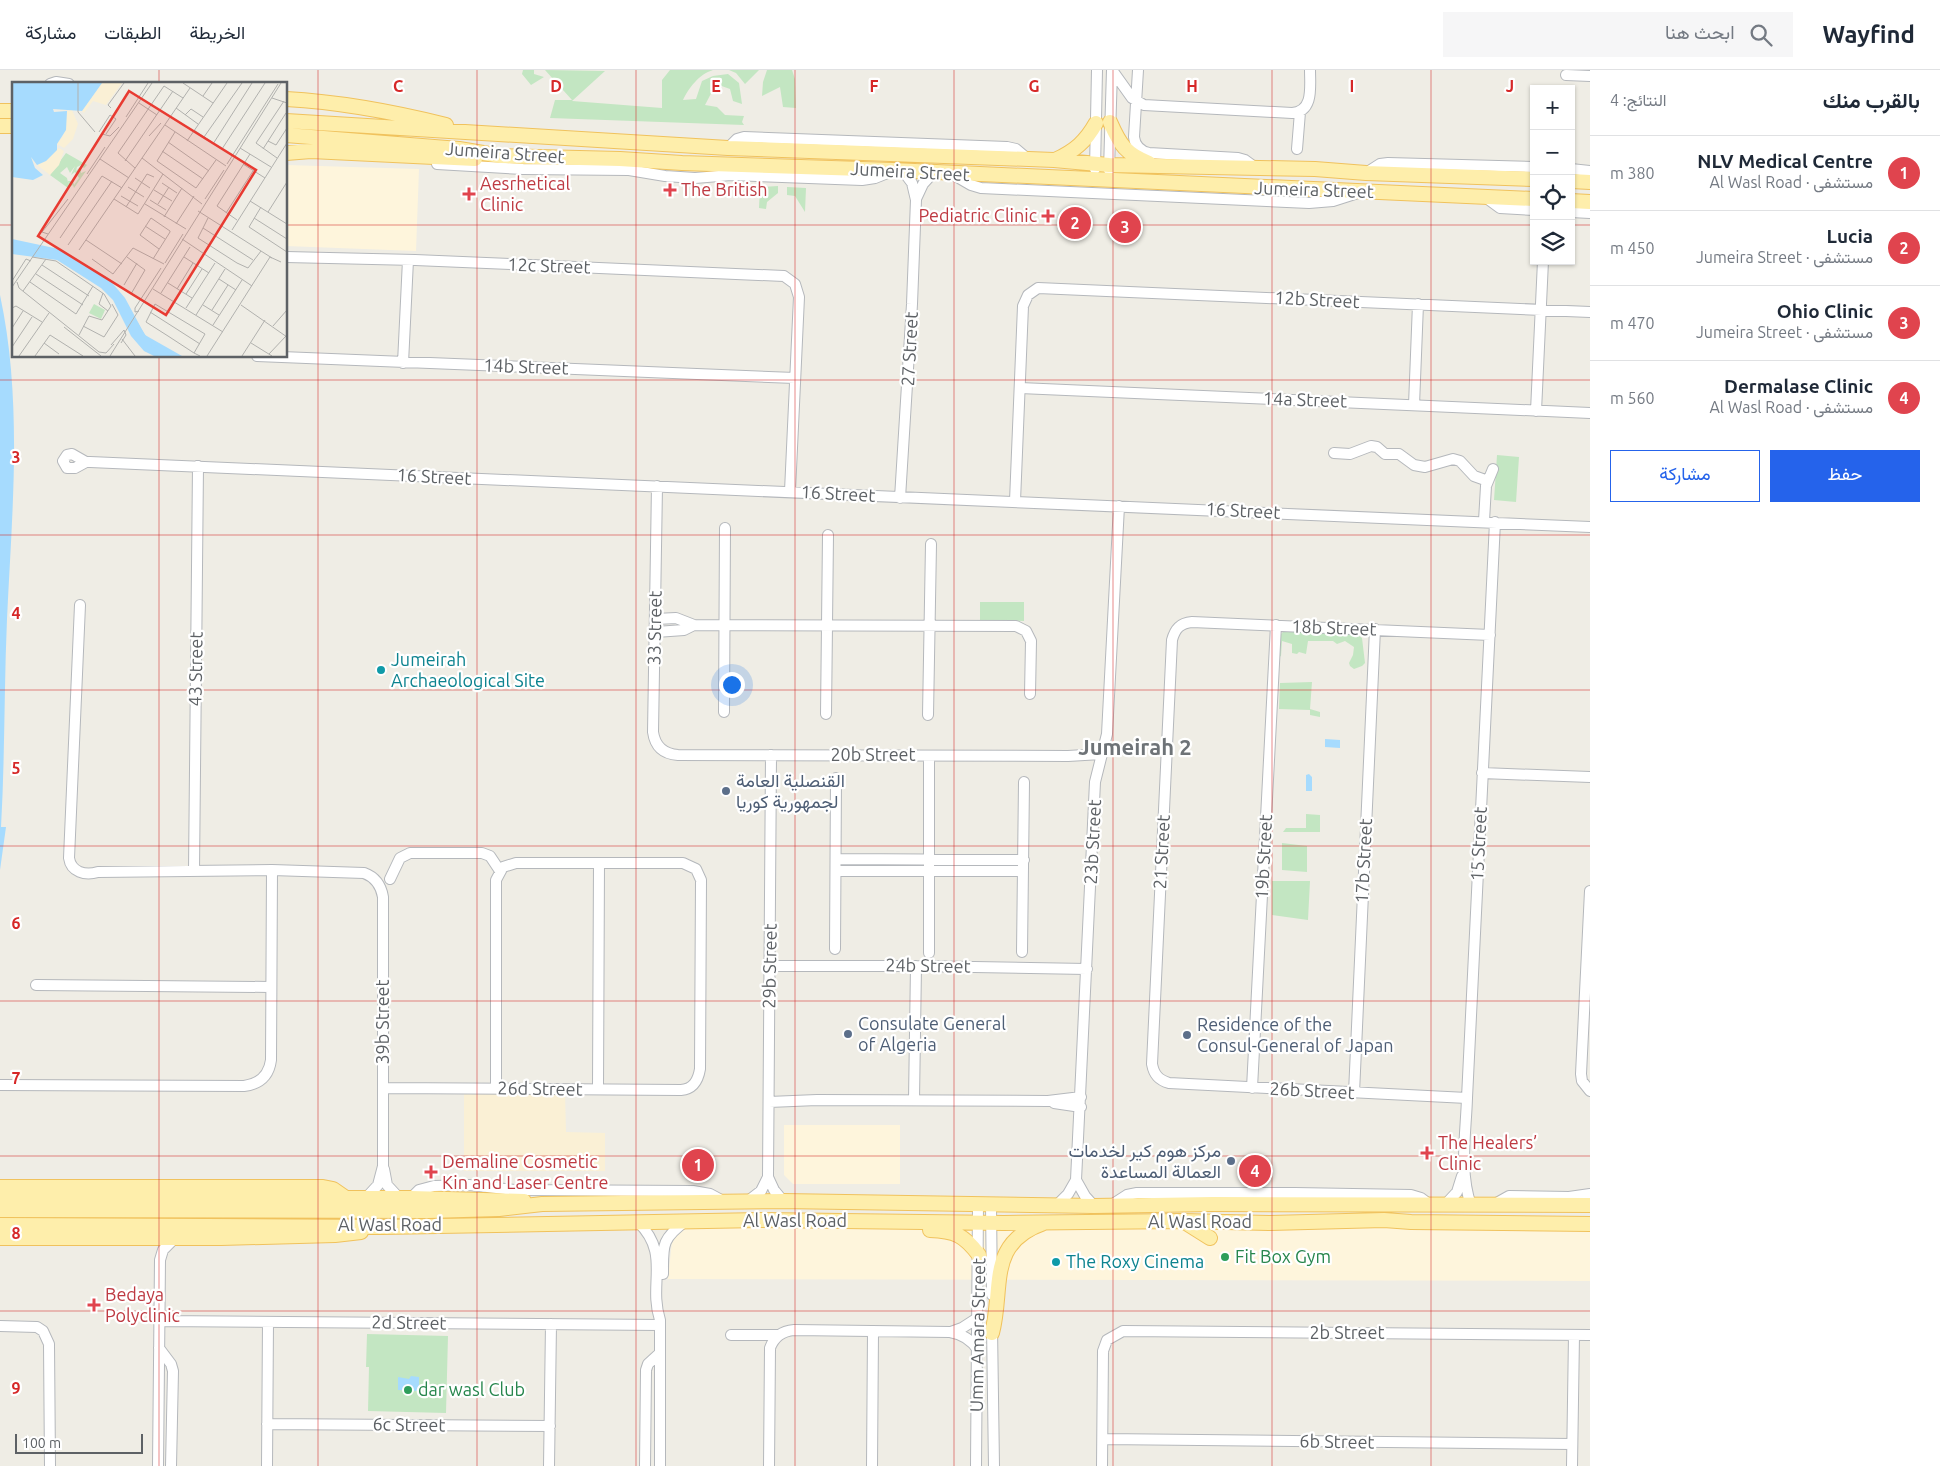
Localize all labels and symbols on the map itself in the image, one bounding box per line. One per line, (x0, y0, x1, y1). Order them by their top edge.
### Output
text: C (393, 77, 403, 95)
text: D (550, 77, 562, 95)
text: E (711, 77, 721, 95)
text: F (870, 77, 879, 95)
text: G (1028, 77, 1040, 95)
text: H (1186, 77, 1198, 95)
text: I (1350, 77, 1354, 95)
text: J (1506, 77, 1514, 95)
inset map (12, 82, 288, 358)
street label: Jumeira Street (445, 138, 565, 166)
street label: Jumeira Street (850, 158, 970, 184)
place label: Aesrhetical Clinic (480, 173, 570, 214)
street label: Jumeira Street (1254, 177, 1374, 201)
place label: The British (681, 179, 768, 199)
marker: The British (663, 183, 677, 197)
marker: Aesrhetical Clinic (462, 187, 476, 201)
pin: 2 (1059, 204, 1091, 242)
place label: Pediatric Clinic (919, 205, 1037, 225)
pin: 3 (1109, 208, 1141, 246)
marker: Pediatric Clinic (1041, 209, 1055, 223)
street label: 12c Street (507, 254, 591, 276)
street label: 12b Street (1274, 287, 1360, 311)
street label: 27 Street (897, 311, 921, 387)
street label: 14b Street (483, 355, 569, 377)
street label: 14a Street (1263, 388, 1347, 410)
text: 3 (11, 448, 21, 466)
street label: 16 Street (396, 464, 472, 488)
street label: 16 Street (800, 481, 876, 505)
street label: 16 Street (1205, 498, 1281, 522)
street label: 33 Street (643, 590, 665, 665)
text: 4 (11, 604, 21, 622)
street label: 18b Street (1291, 616, 1377, 638)
street label: 43 Street (184, 631, 206, 706)
place label: Jumeirah Archaeological Site (391, 649, 545, 690)
marker: Jumeirah Archaeological Site (375, 664, 387, 676)
your location (719, 672, 745, 698)
district label: Jumeirah 2 (1078, 734, 1192, 759)
street label: 20b Street (830, 744, 916, 764)
text: 5 (11, 759, 21, 777)
place label: القنصلية العامة لجمهورية كوريا (736, 770, 845, 813)
marker: القنصلية العامة لجمهورية كوريا (720, 785, 732, 797)
street label: 23b Street (1080, 799, 1104, 885)
street label: 15 Street (1466, 806, 1490, 882)
street label: 21 Street (1149, 814, 1173, 890)
street label: 19b Street (1251, 814, 1275, 900)
street label: 17b Street (1351, 818, 1375, 904)
text: 6 (11, 914, 21, 932)
street label: 29b Street (758, 923, 780, 1009)
street label: 24b Street (885, 954, 971, 976)
street label: 39b Street (372, 979, 392, 1065)
place label: Consulate General of Algeria (858, 1013, 1006, 1054)
place label: Residence of the Consul-General of Japan (1197, 1014, 1394, 1055)
marker: Consulate General of Algeria (842, 1028, 854, 1040)
marker: Residence of the Consul-General of Japan (1181, 1029, 1193, 1041)
text: 7 (11, 1069, 21, 1087)
street label: 26d Street (497, 1077, 583, 1099)
street label: 26b Street (1269, 1078, 1355, 1102)
place label: The Healers’ Clinic (1438, 1132, 1538, 1173)
place label: مركز هوم كير لخدمات العمالة المساعدة (1068, 1140, 1221, 1181)
pin: 1 (682, 1146, 714, 1184)
marker: The Healers’ Clinic (1420, 1146, 1434, 1160)
place label: Demaline Cosmetic Kin and Laser Centre (442, 1151, 608, 1192)
pin: 4 (1239, 1152, 1271, 1190)
marker: مركز هوم كير لخدمات العمالة المساعدة (1225, 1155, 1237, 1167)
marker: Demaline Cosmetic Kin and Laser Centre (424, 1165, 438, 1179)
street label: Al Wasl Road (743, 1210, 847, 1230)
street label: Al Wasl Road (1148, 1211, 1252, 1231)
street label: Al Wasl Road (338, 1214, 442, 1234)
text: 8 (11, 1224, 21, 1242)
place label: Fit Box Gym (1235, 1246, 1331, 1266)
place label: The Roxy Cinema (1066, 1251, 1204, 1271)
marker: Fit Box Gym (1219, 1251, 1231, 1263)
marker: The Roxy Cinema (1050, 1256, 1062, 1268)
street label: Umm Amara Street (966, 1258, 988, 1412)
place label: Bedaya Polyclinic (105, 1284, 180, 1325)
marker: Bedaya Polyclinic (87, 1298, 101, 1312)
street label: 2d Street (371, 1311, 447, 1333)
street label: 2b Street (1309, 1322, 1385, 1342)
text: 9 (11, 1379, 21, 1397)
place label: dar wasl Club (418, 1379, 525, 1399)
marker: dar wasl Club (402, 1384, 414, 1396)
street label: 6c Street (372, 1413, 446, 1435)
street label: 6b Street (1299, 1430, 1375, 1452)
scale bar (15, 1431, 142, 1454)

